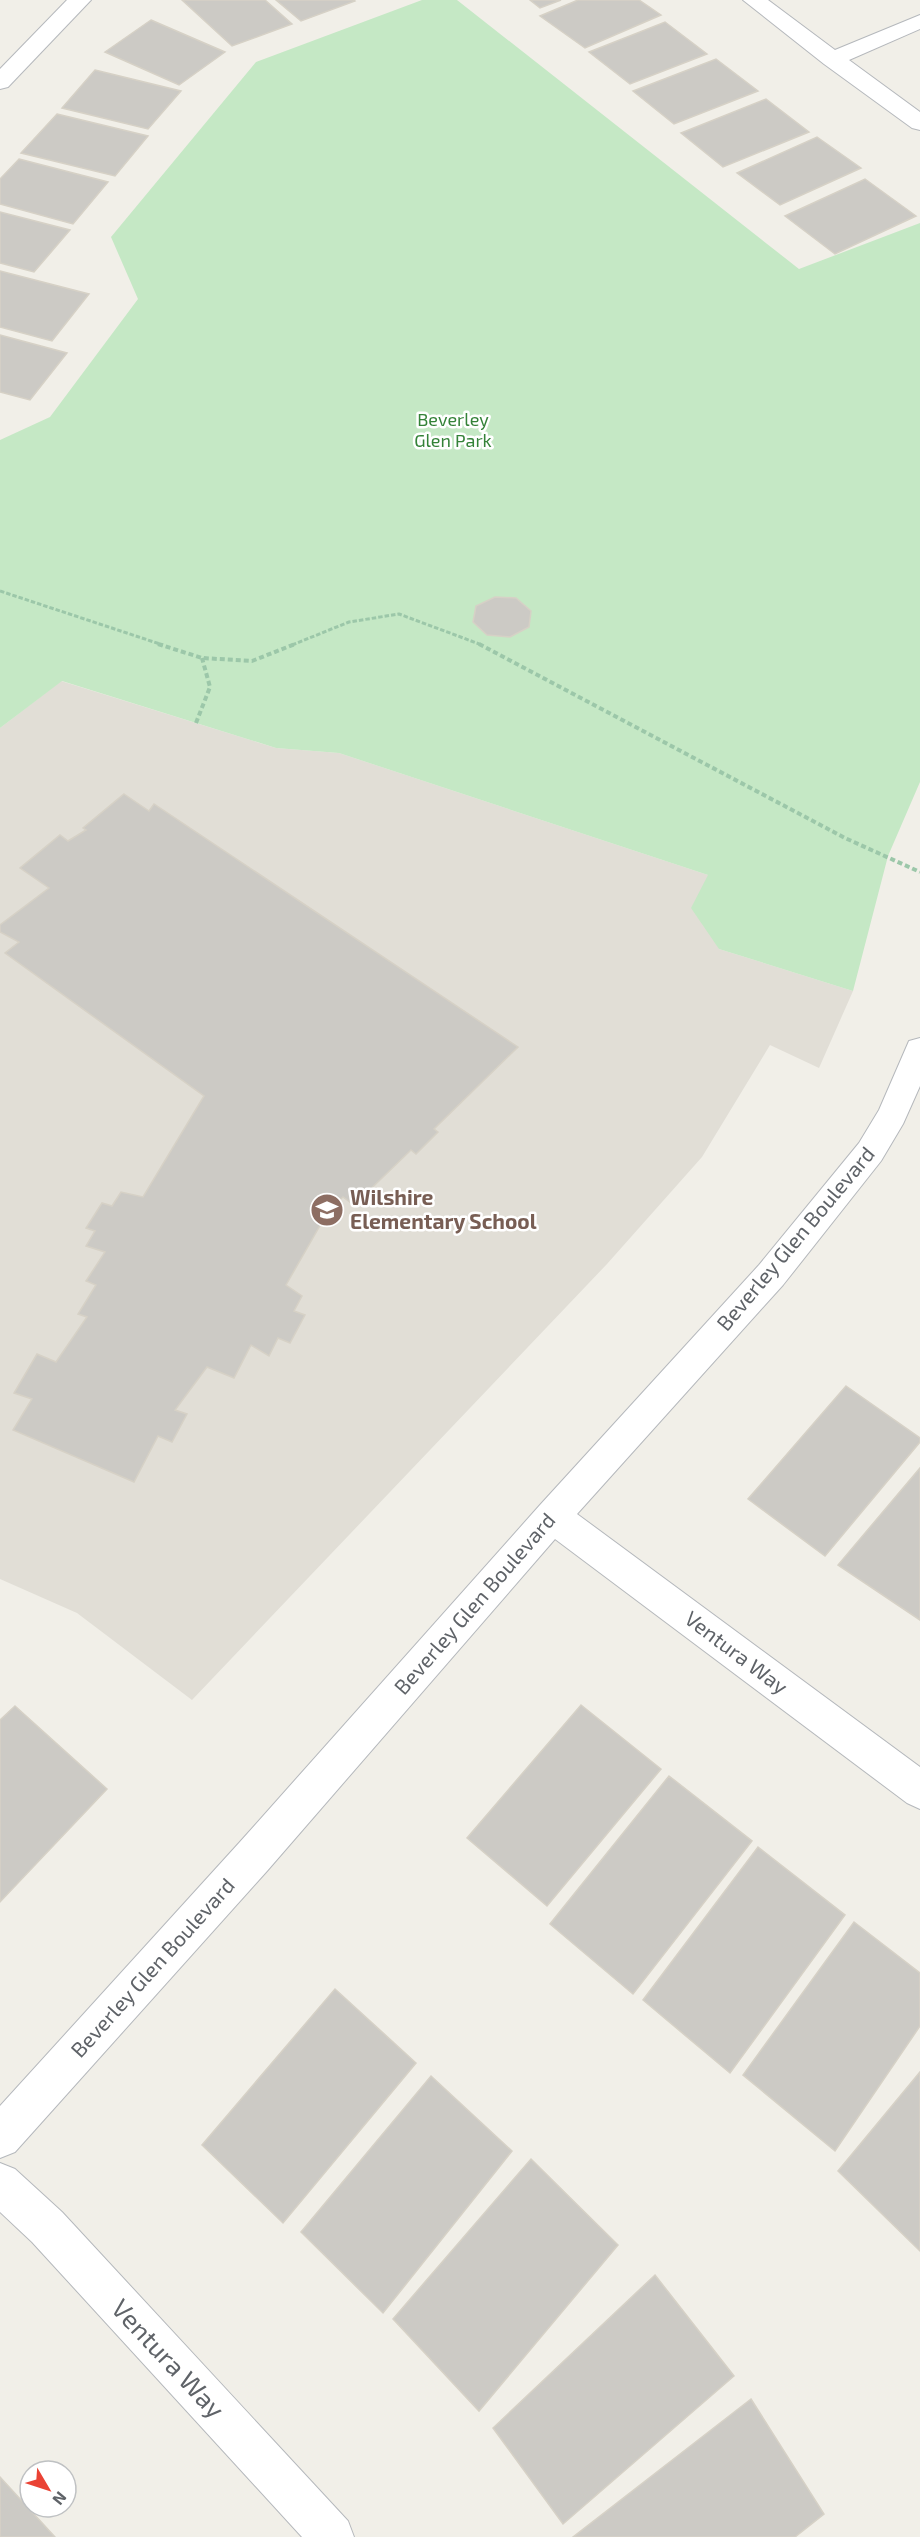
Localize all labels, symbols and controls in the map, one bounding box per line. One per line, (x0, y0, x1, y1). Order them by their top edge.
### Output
park label: Beverley Glen Park (414, 408, 492, 451)
street label: Beverley Glen Boulevard (711, 1141, 879, 1335)
place label: Wilshire Elementary School (350, 1184, 537, 1234)
school or university icon: Wilshire Elementary School (309, 1192, 345, 1228)
street label: Beverley Glen Boulevard (388, 1507, 560, 1699)
street label: Ventura Way (681, 1605, 793, 1699)
street label: Beverley Glen Boulevard (65, 1872, 239, 2062)
street label: Ventura Way (106, 2292, 232, 2424)
north arrow (18, 2459, 78, 2519)
text: N (49, 2488, 71, 2509)

